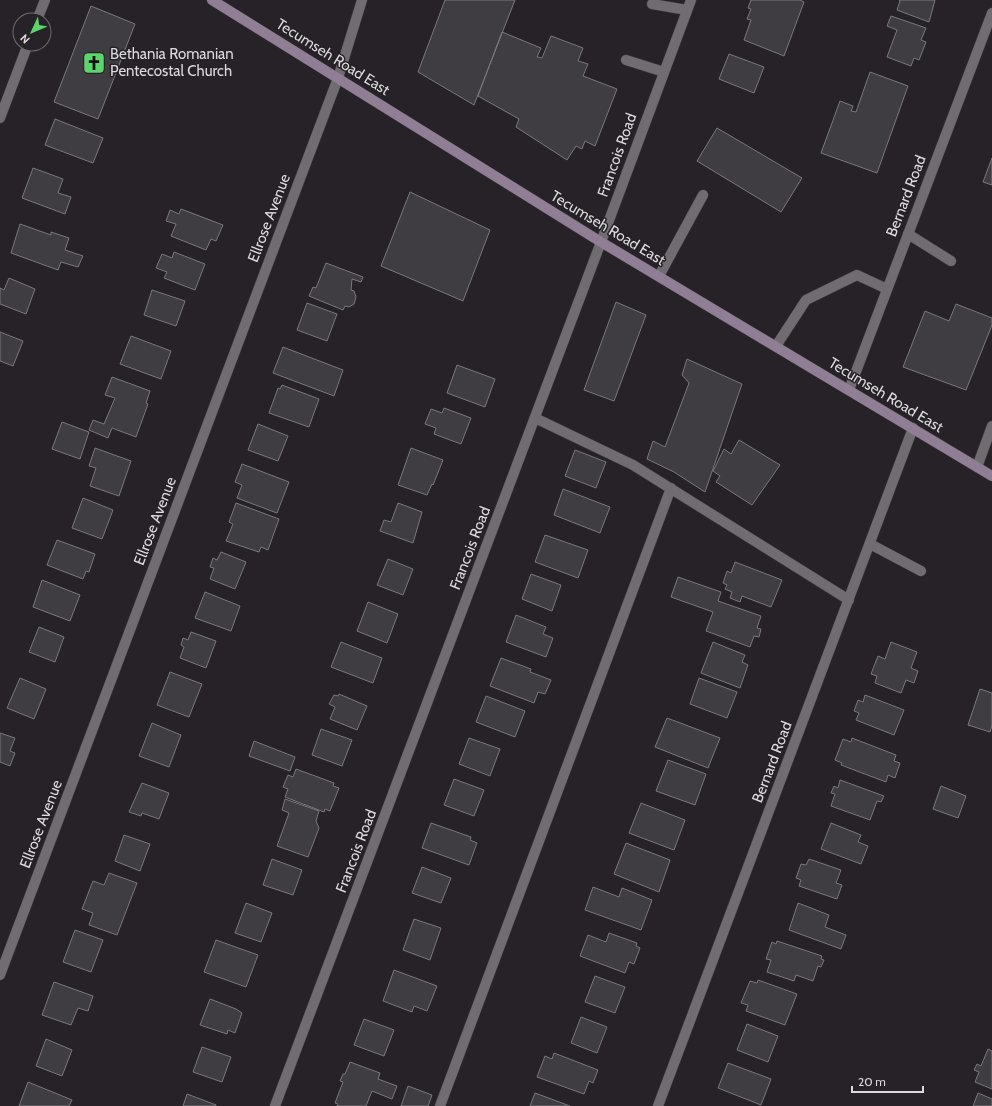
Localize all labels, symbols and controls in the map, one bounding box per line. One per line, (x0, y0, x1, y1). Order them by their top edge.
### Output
north arrow (12, 12, 52, 52)
street label: Tecumseh Road East (273, 15, 393, 99)
text: N (17, 31, 33, 47)
place label: Bethania Romanian Pentecostal Church (110, 45, 234, 80)
church icon: Bethania Romanian Pentecostal Church (81, 50, 107, 76)
street label: Francois Road (594, 111, 640, 199)
street label: Bernard Road (882, 153, 930, 239)
street label: Ellrose Avenue (244, 171, 294, 265)
street label: Tecumseh Road East (547, 187, 669, 269)
street label: Tecumseh Road East (825, 354, 947, 436)
street label: Ellrose Avenue (130, 474, 180, 568)
street label: Francois Road (446, 504, 494, 592)
street label: Bernard Road (748, 719, 796, 805)
street label: Ellrose Avenue (16, 777, 66, 871)
street label: Francois Road (332, 807, 380, 895)
scale bar (852, 1068, 923, 1094)
text: 20 m (858, 1074, 886, 1089)

